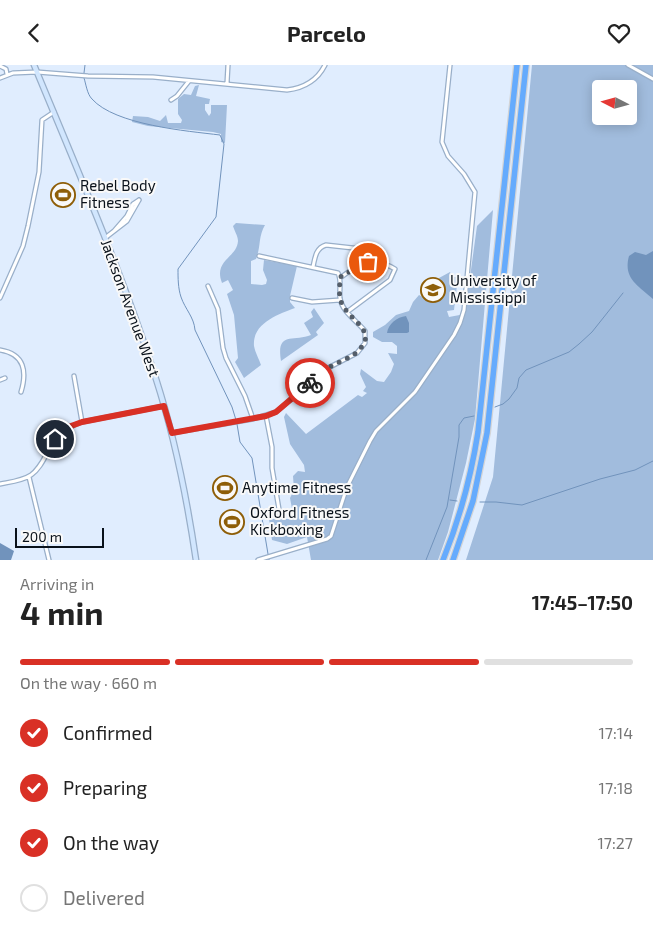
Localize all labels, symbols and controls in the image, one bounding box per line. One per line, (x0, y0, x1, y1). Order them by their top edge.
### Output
icon: back (20, 19, 48, 47)
icon: heart (605, 19, 633, 47)
text: Parcelo (287, 20, 366, 46)
north arrow (592, 80, 638, 125)
map controls (592, 80, 637, 125)
place label: Rebel Body Fitness (80, 176, 156, 211)
sports icon: Rebel Body Fitness (50, 182, 76, 208)
street label: Jackson Avenue West (98, 236, 164, 379)
pin (347, 241, 389, 283)
icon: bag (354, 248, 382, 276)
place label: University of Mississippi (450, 271, 537, 306)
school or university icon: University of Mississippi (420, 277, 446, 303)
courier (285, 358, 335, 408)
icon: bike (296, 369, 324, 397)
pin (34, 418, 76, 460)
icon: home (41, 425, 69, 453)
sports icon: Anytime Fitness (212, 475, 238, 501)
place label: Anytime Fitness (242, 478, 352, 496)
place label: Oxford Fitness Kickboxing (250, 503, 349, 538)
sports icon: Oxford Fitness Kickboxing (219, 509, 245, 535)
scale bar (15, 525, 104, 548)
text: 200 m (22, 528, 62, 545)
text: Arriving in (20, 574, 94, 593)
text: 17:45–17:50 (532, 591, 633, 614)
text: 4 min (20, 593, 104, 631)
text: On the way · 660 m (20, 673, 157, 692)
icon: check (20, 719, 48, 747)
text: Confirmed (63, 721, 153, 744)
text: 17:14 (598, 723, 633, 742)
icon: check (20, 774, 48, 802)
text: Preparing (63, 776, 147, 799)
text: 17:18 (599, 778, 633, 797)
icon: check (20, 829, 48, 857)
text: On the way (63, 831, 159, 854)
text: 17:27 (597, 833, 633, 852)
text: Delivered (63, 886, 145, 909)

